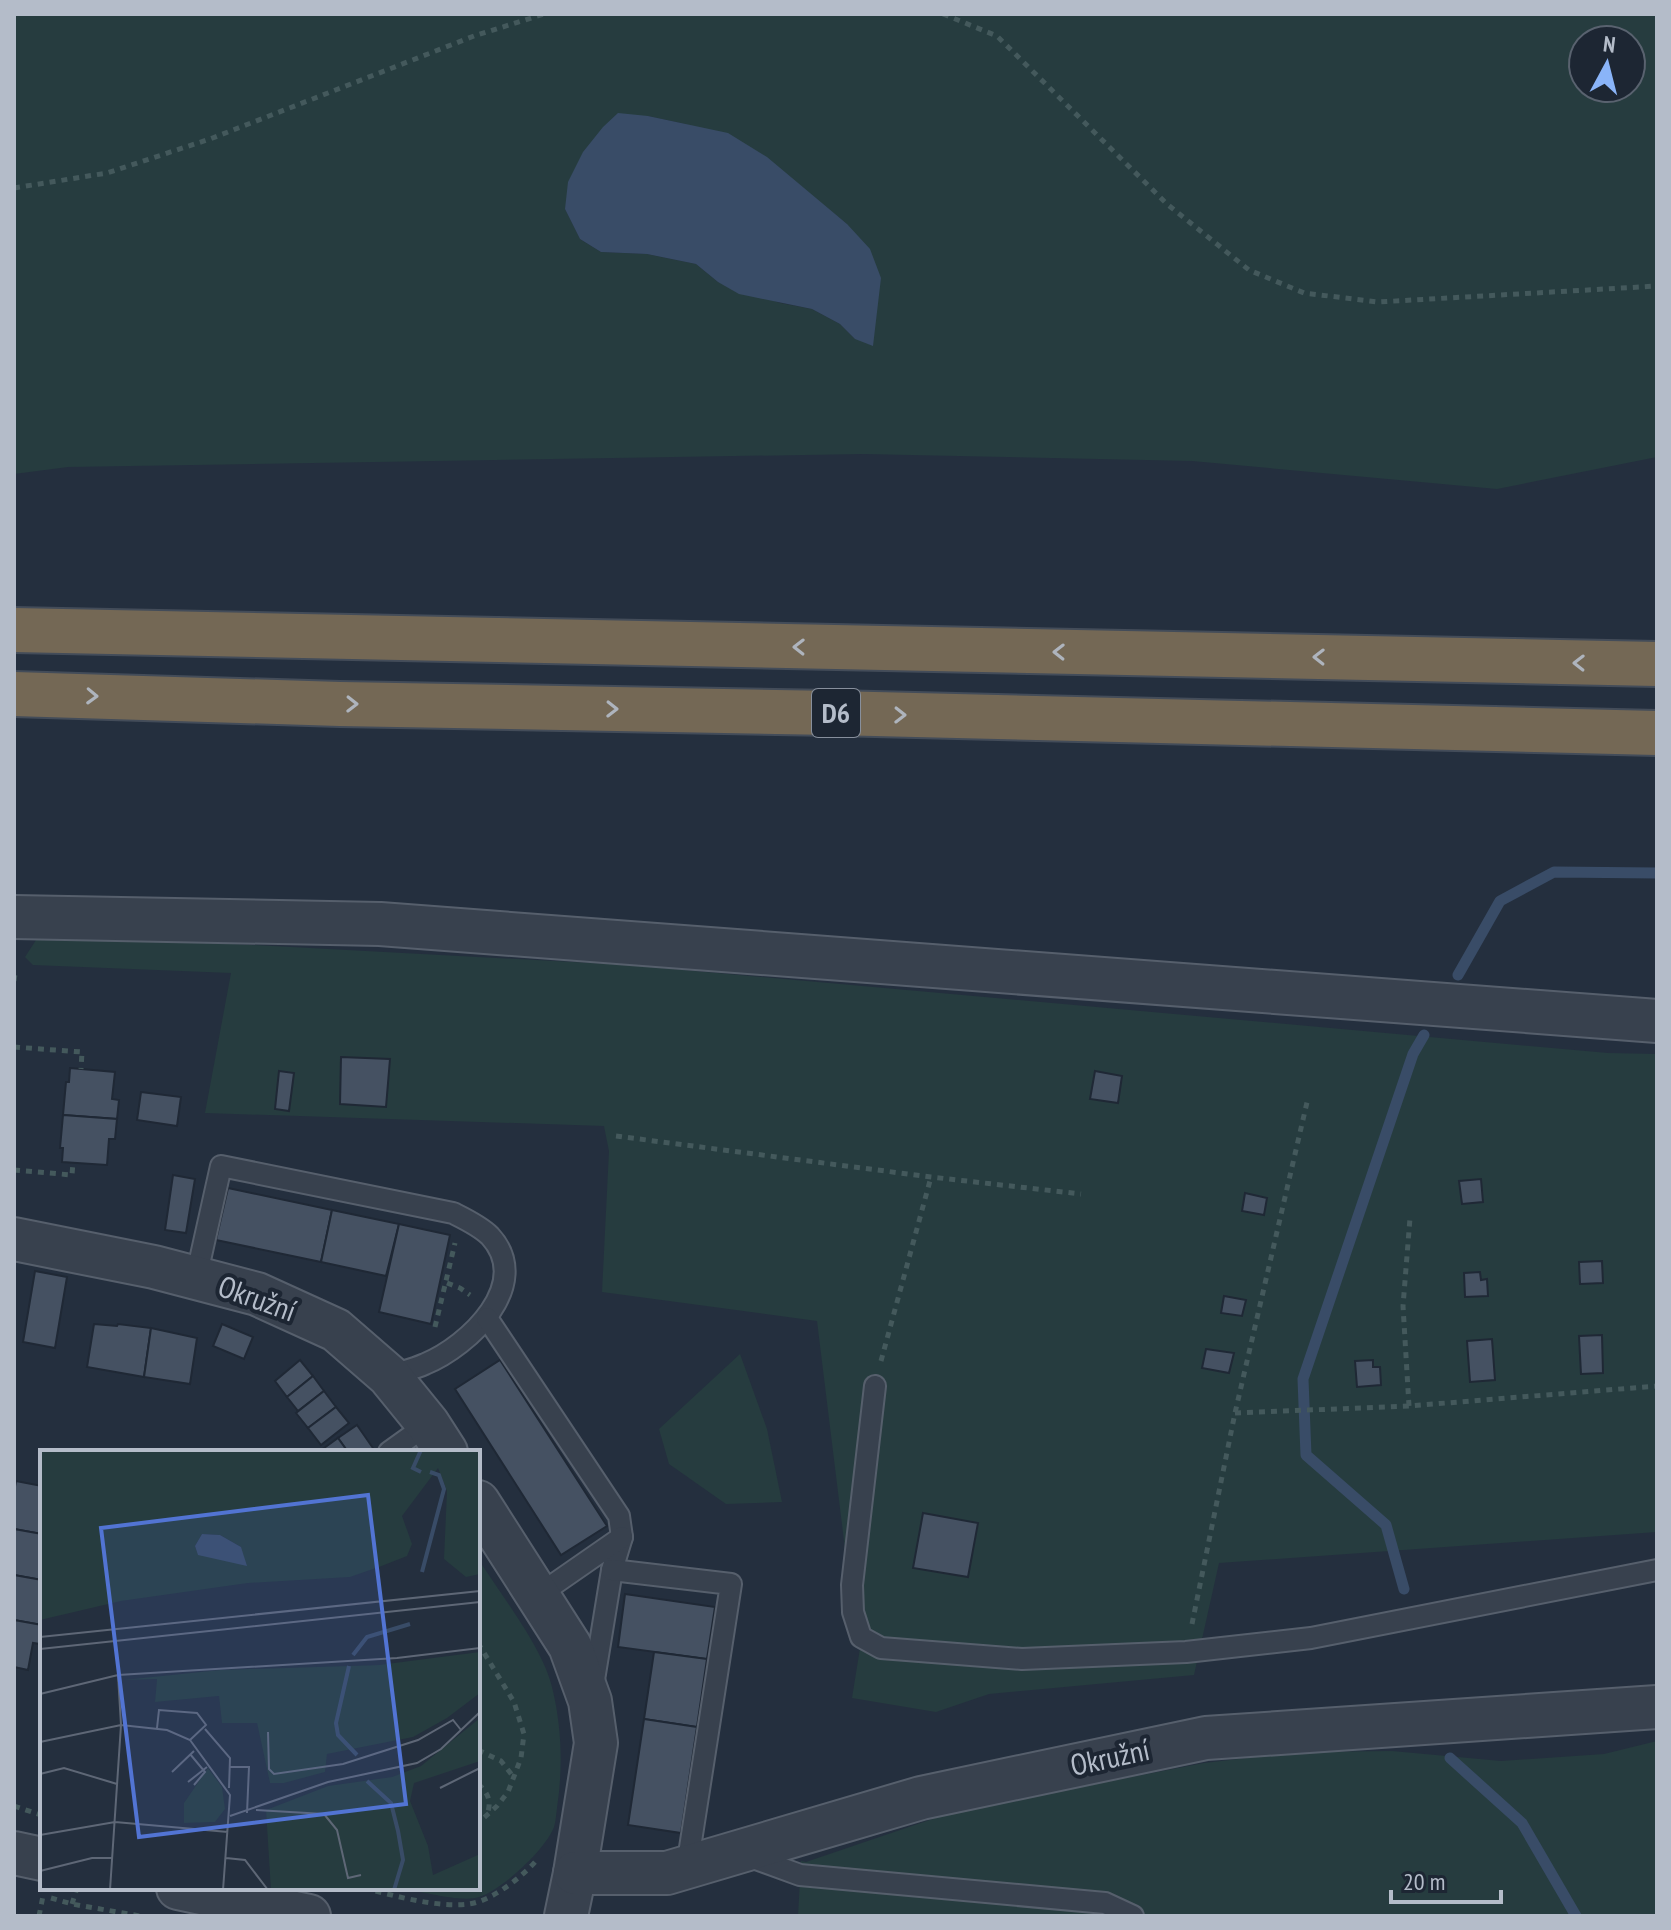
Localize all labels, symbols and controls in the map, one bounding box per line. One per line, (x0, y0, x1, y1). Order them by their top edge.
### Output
north arrow (1567, 24, 1647, 104)
text: N (1602, 30, 1617, 59)
one-way arrow (792, 639, 805, 656)
one-way arrow (1052, 644, 1065, 661)
one-way arrow (1312, 649, 1325, 666)
one-way arrow (1572, 654, 1585, 671)
one-way arrow (86, 688, 99, 705)
road number: D6 (812, 689, 860, 737)
one-way arrow (346, 695, 359, 713)
one-way arrow (606, 700, 619, 718)
one-way arrow (894, 706, 907, 723)
street label: Okružní (213, 1266, 302, 1330)
inset map (40, 1450, 480, 1890)
street label: Okružní (1067, 1729, 1153, 1784)
scale bar (1391, 1854, 1501, 1904)
text: 20 m (1403, 1866, 1445, 1897)

